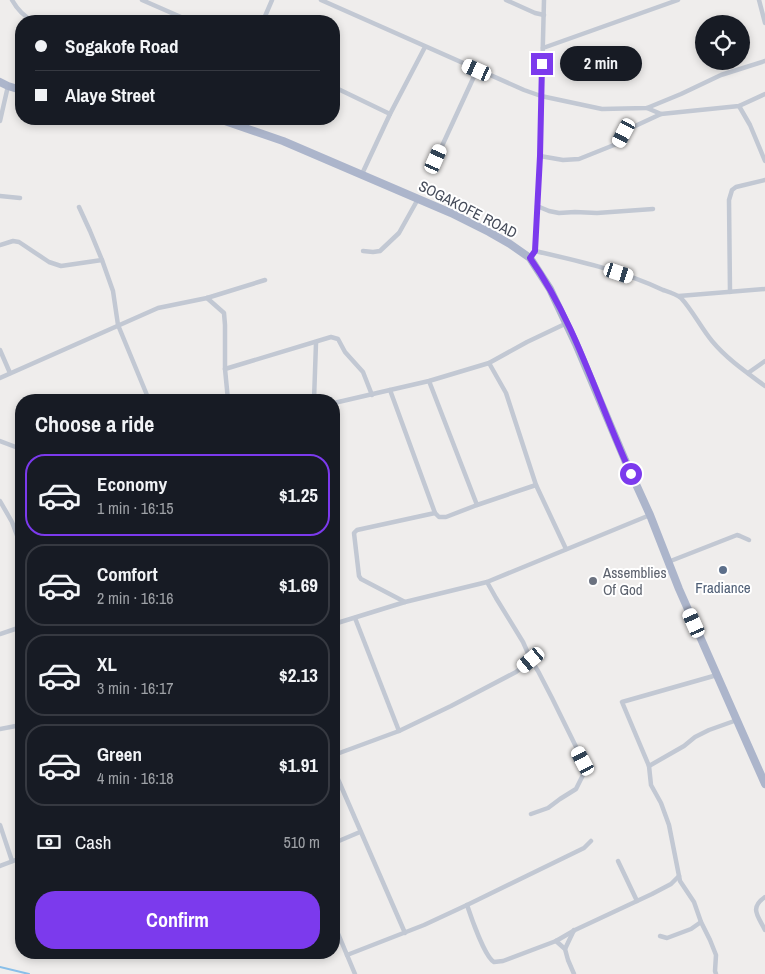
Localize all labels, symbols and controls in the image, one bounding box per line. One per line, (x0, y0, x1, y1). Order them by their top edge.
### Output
map controls (695, 15, 750, 70)
button: locate (695, 15, 750, 70)
text: Sogakofe Road (65, 33, 178, 59)
callout: 2 min (560, 46, 642, 82)
text: 2 min (584, 52, 618, 74)
route end (531, 53, 553, 75)
car (460, 57, 493, 83)
text: Alaye Street (65, 82, 155, 108)
car (610, 116, 637, 150)
car (423, 142, 448, 176)
street label: SOGAKOFE ROAD (415, 175, 521, 243)
car (602, 261, 635, 285)
text: Choose a ride (35, 409, 154, 439)
route start (620, 463, 642, 485)
text: Economy (97, 471, 167, 497)
icon: car (37, 473, 82, 518)
text: $1.25 (279, 482, 318, 508)
text: 1 min · 16:15 (97, 497, 174, 519)
text: Comfort (97, 561, 158, 587)
place label: Assemblies Of God (602, 562, 667, 600)
icon: car (37, 563, 82, 608)
marker: Fradiance (717, 564, 729, 576)
text: $1.69 (279, 572, 318, 598)
marker: Assemblies Of God (587, 575, 599, 587)
place label: Fradiance (695, 577, 751, 598)
text: 2 min · 16:16 (97, 587, 174, 609)
car (681, 606, 706, 640)
car (514, 645, 547, 675)
text: XL (97, 651, 117, 677)
icon: car (37, 653, 82, 698)
text: $2.13 (279, 662, 318, 688)
text: 3 min · 16:17 (97, 677, 174, 699)
text: Green (97, 741, 142, 767)
icon: car (37, 743, 82, 788)
car (569, 744, 596, 778)
text: $1.91 (279, 752, 318, 778)
text: 4 min · 16:18 (97, 767, 174, 789)
icon: cash (35, 828, 63, 856)
text: Cash (75, 829, 111, 855)
text: 510 m (284, 831, 320, 853)
button: Confirm (35, 891, 320, 949)

